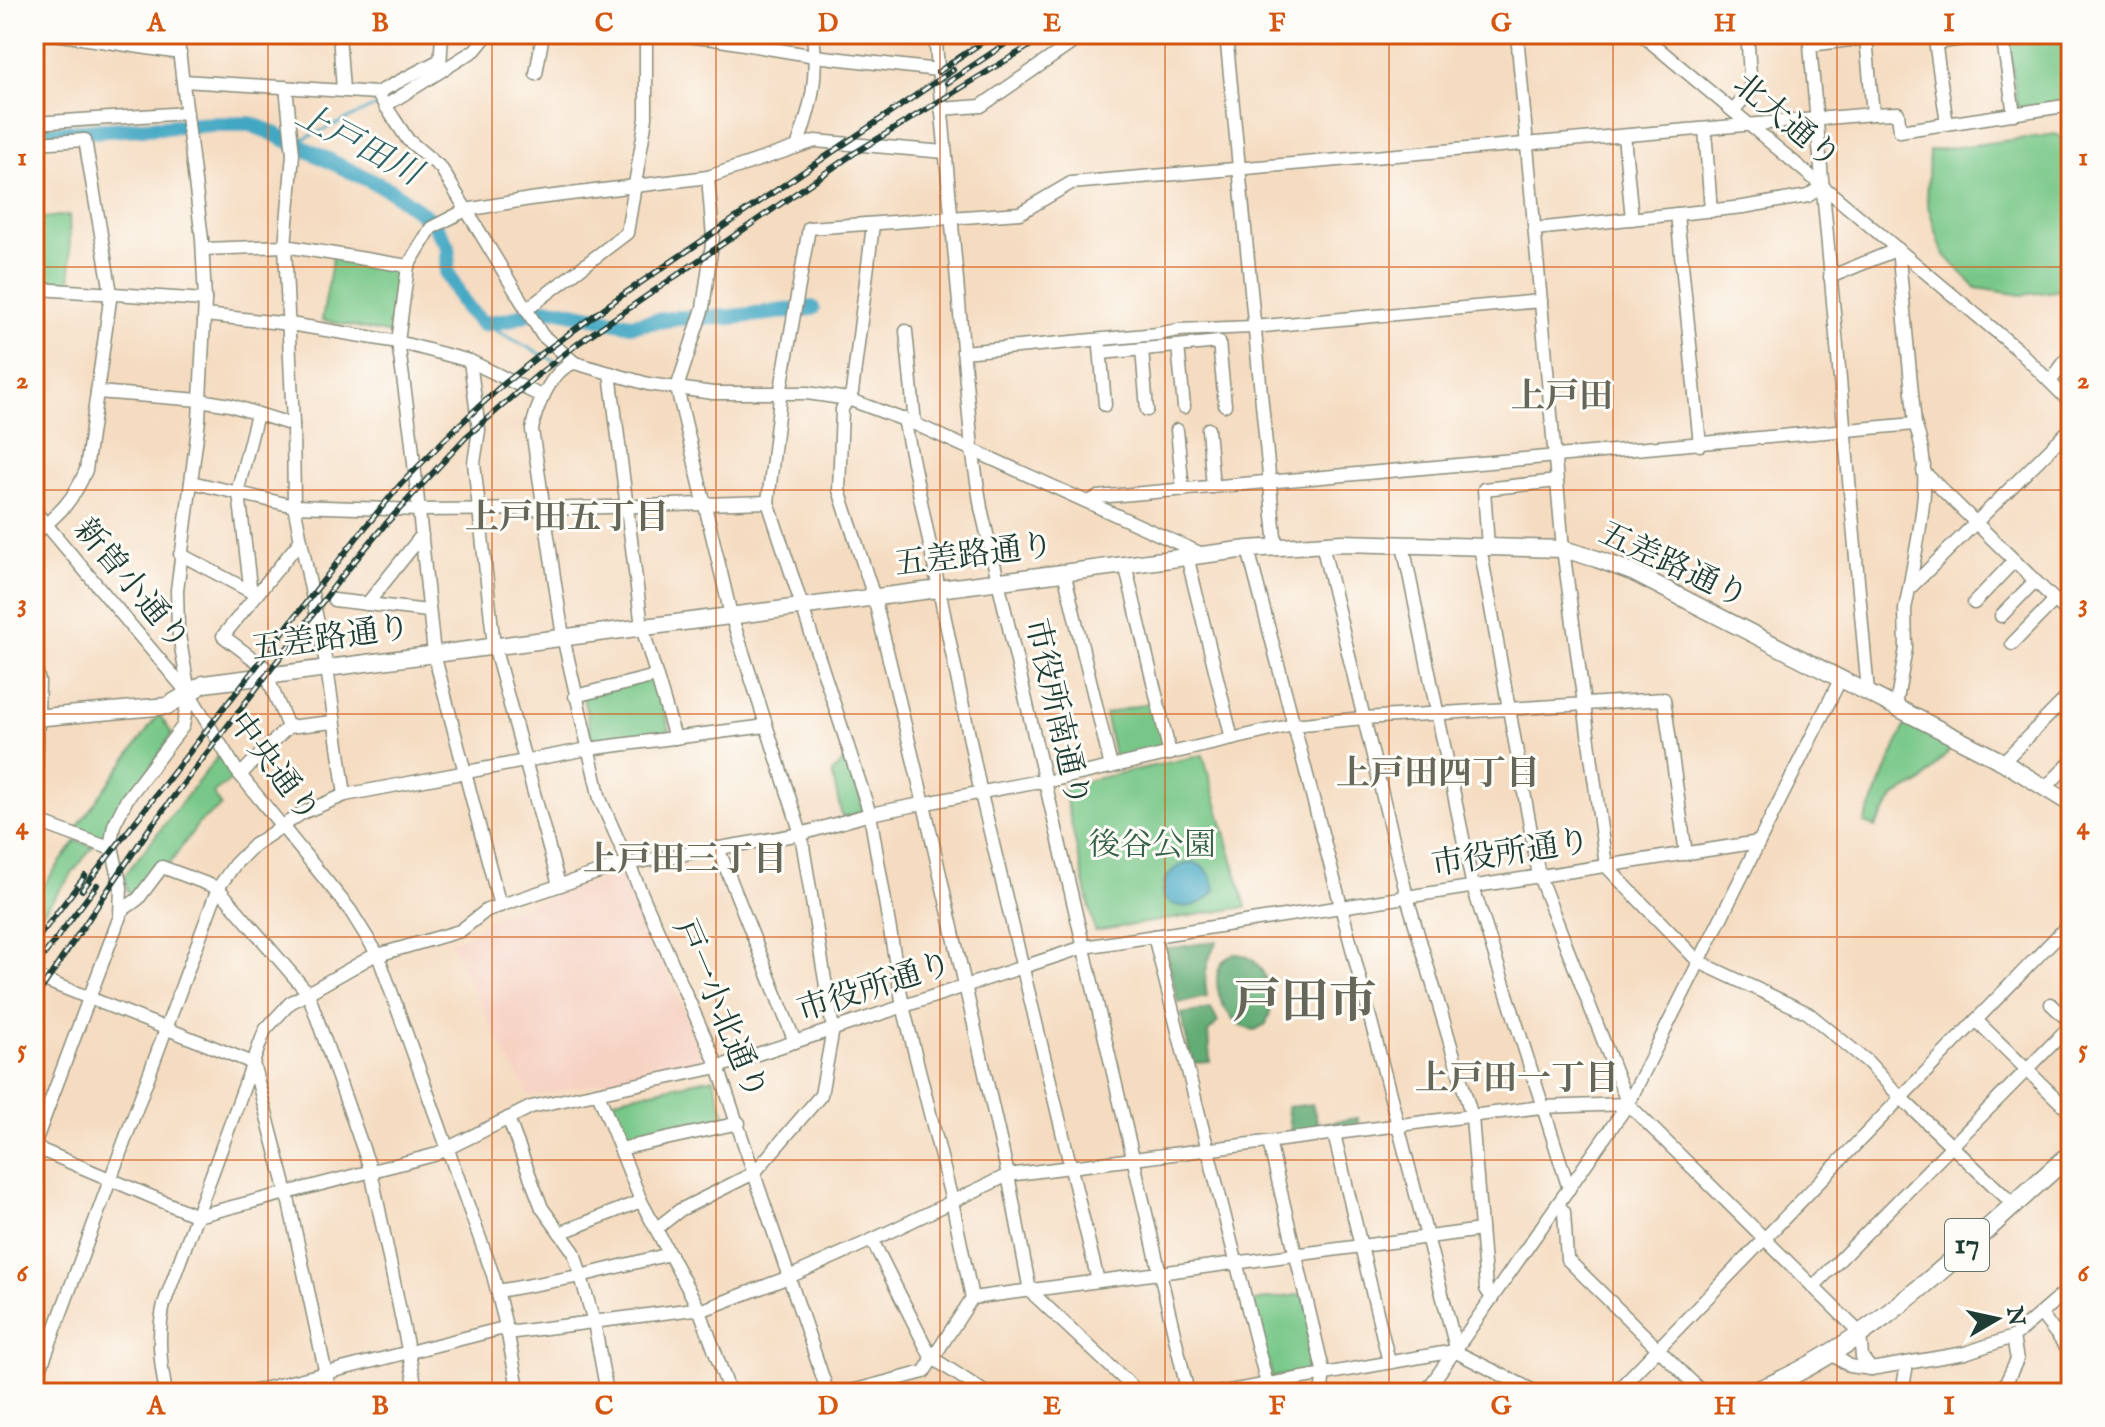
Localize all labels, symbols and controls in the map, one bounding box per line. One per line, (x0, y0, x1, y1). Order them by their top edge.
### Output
text: A (146, 7, 166, 40)
text: B (371, 7, 389, 40)
text: C (595, 7, 614, 40)
text: D (818, 7, 839, 40)
text: E (1043, 7, 1061, 40)
text: F (1269, 7, 1286, 40)
text: G (1491, 7, 1512, 40)
text: H (1714, 7, 1736, 40)
text: I (1943, 7, 1955, 40)
street label: 北大通り (1724, 65, 1848, 179)
water label: 上戸田川 (288, 94, 432, 198)
text: 1 (17, 141, 27, 174)
text: 1 (2078, 141, 2088, 174)
text: 2 (16, 364, 28, 397)
text: 2 (2077, 364, 2089, 397)
district label: 上戸田 (1511, 376, 1613, 419)
district label: 上戸田五丁目 (465, 497, 669, 540)
street label: 新曽小通り (64, 511, 198, 659)
street label: 五差路通り (1592, 514, 1754, 618)
street label: 五差路通り (892, 526, 1056, 586)
text: 3 (17, 587, 27, 620)
text: 3 (2078, 587, 2088, 620)
street label: 五差路通り (249, 608, 413, 670)
street label: 市役所南通り (1014, 615, 1098, 811)
street label: 中央通り (218, 705, 328, 831)
district label: 上戸田四丁目 (1336, 753, 1540, 796)
text: 4 (16, 810, 30, 843)
text: 4 (2077, 810, 2091, 843)
street label: 市役所通り (1429, 821, 1593, 887)
park label: 後谷公園 (1088, 826, 1216, 867)
district label: 上戸田三丁目 (583, 839, 787, 882)
street label: 戸一小北通り (663, 914, 775, 1106)
street label: 市役所通り (793, 944, 957, 1032)
district label: 戸田市 (1233, 974, 1377, 1034)
text: 5 (17, 1033, 27, 1066)
text: 5 (2078, 1033, 2088, 1066)
district label: 上戸田一丁目 (1415, 1058, 1619, 1101)
road number: 17 (1945, 1219, 1989, 1271)
text: 6 (17, 1257, 29, 1290)
text: 6 (2078, 1257, 2090, 1290)
north arrow (1957, 1279, 2037, 1359)
text: N (1999, 1304, 2030, 1328)
text: A (146, 1390, 166, 1423)
text: B (371, 1390, 389, 1423)
text: C (595, 1390, 614, 1423)
text: D (818, 1390, 839, 1423)
text: E (1043, 1390, 1061, 1423)
text: F (1269, 1390, 1286, 1423)
text: G (1491, 1390, 1512, 1423)
text: H (1714, 1390, 1736, 1423)
text: I (1943, 1390, 1955, 1423)

